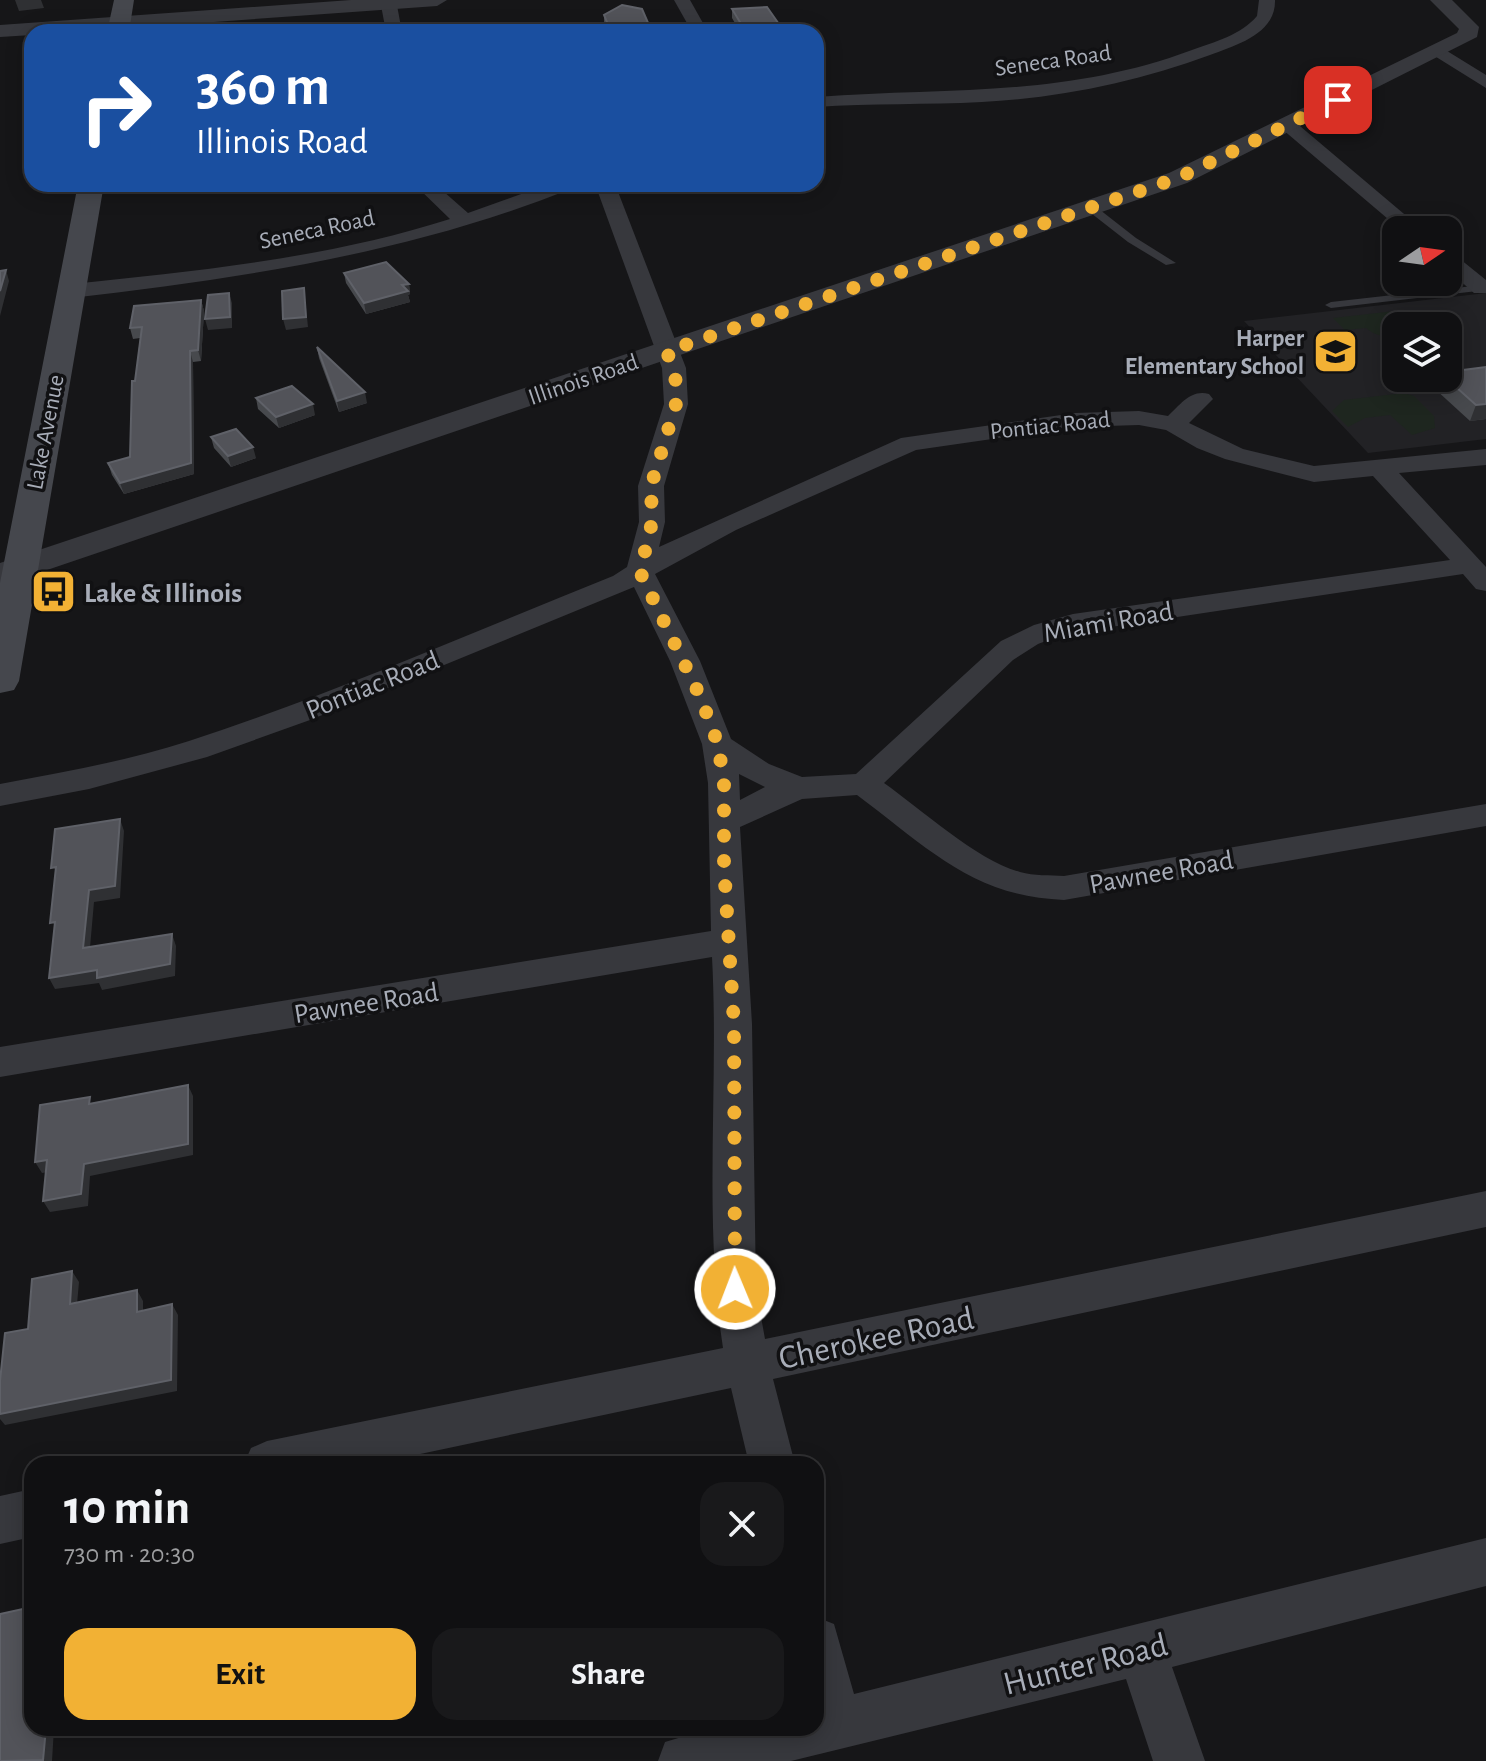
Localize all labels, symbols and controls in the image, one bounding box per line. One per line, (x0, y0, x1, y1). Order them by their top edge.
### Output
street label: Seneca Road (993, 41, 1113, 81)
icon: right (64, 56, 168, 160)
text: 360 m (196, 59, 330, 115)
pin (1304, 66, 1372, 134)
icon: arrive (1316, 78, 1360, 122)
text: Illinois Road (196, 124, 368, 160)
street label: Seneca Road (257, 206, 377, 254)
north arrow (1382, 216, 1462, 296)
map controls (1382, 216, 1462, 392)
button: layers (1382, 312, 1462, 392)
place label: Harper Elementary School (1125, 327, 1305, 379)
school or university icon: Harper Elementary School (1311, 328, 1359, 376)
street label: Illinois Road (525, 350, 641, 410)
street label: Lake Avenue (23, 373, 69, 492)
street label: Pontiac Road (989, 408, 1111, 444)
bus stop icon: Lake & Illinois (29, 568, 77, 616)
place label: Lake & Illinois (84, 580, 242, 608)
street label: Miami Road (1041, 598, 1175, 648)
street label: Pontiac Road (302, 646, 443, 725)
street label: Pawnee Road (1087, 847, 1236, 899)
street label: Pawnee Road (292, 979, 441, 1029)
position arrow (693, 1247, 777, 1331)
street label: Cherokee Road (776, 1302, 977, 1376)
button: close (700, 1482, 784, 1566)
text: 10 min (64, 1485, 190, 1533)
text: 730 m · 20:30 (64, 1541, 195, 1567)
button: Exit (64, 1628, 416, 1720)
button: Share (432, 1628, 784, 1720)
street label: Hunter Road (1000, 1628, 1171, 1702)

